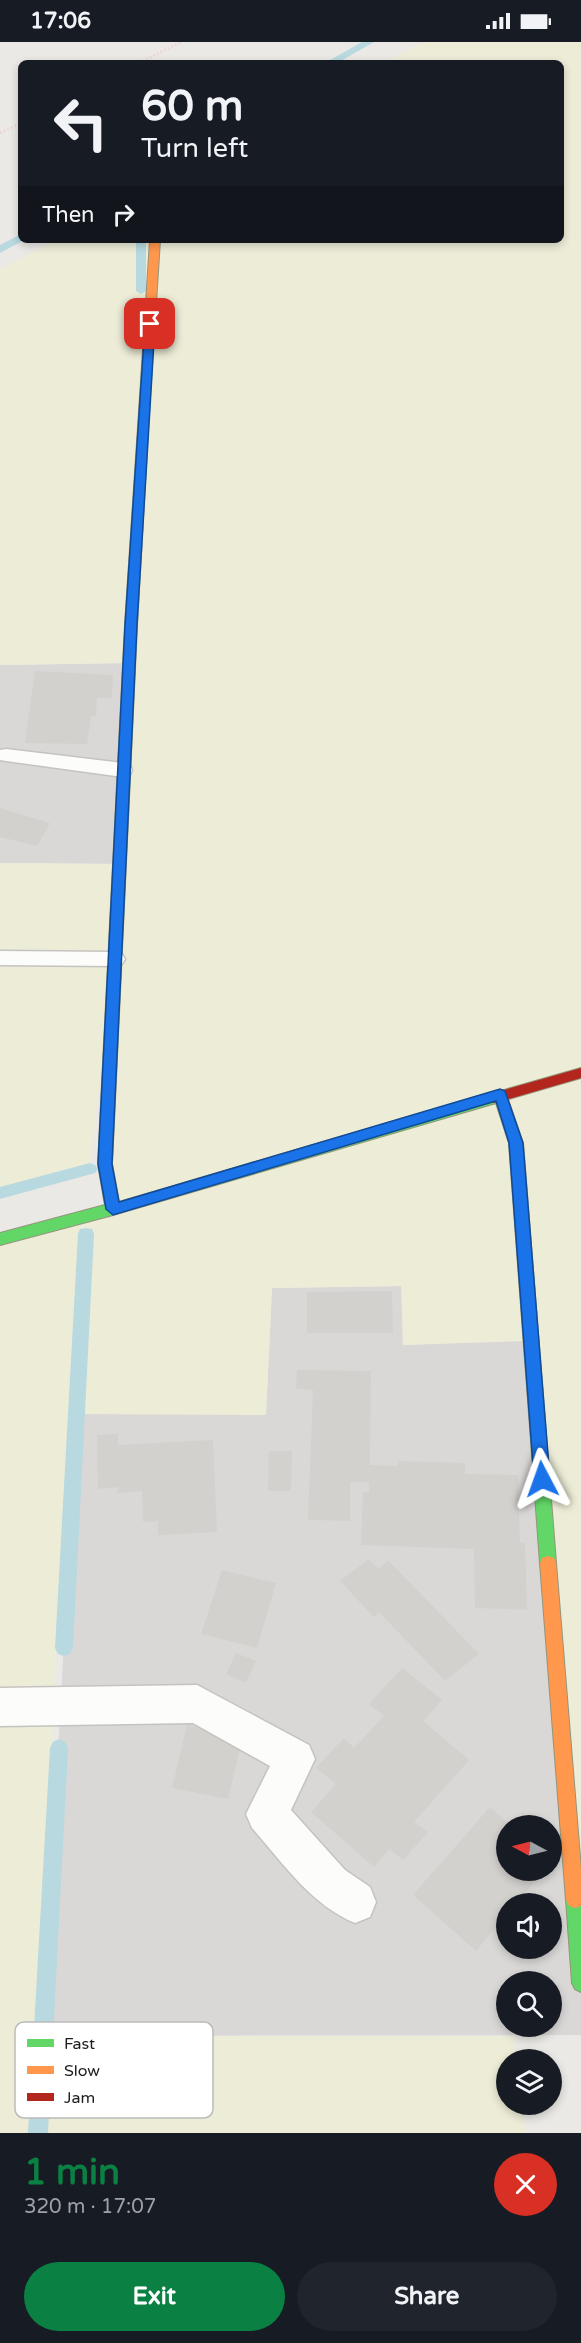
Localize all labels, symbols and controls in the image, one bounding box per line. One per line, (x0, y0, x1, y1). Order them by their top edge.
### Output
text: 17:06 (30, 8, 91, 34)
text: 60 m (141, 81, 243, 132)
icon: left (42, 84, 120, 162)
text: Turn left (141, 132, 248, 165)
icon: right (107, 198, 140, 231)
text: Then (42, 202, 95, 228)
pin (124, 298, 175, 349)
icon: arrive (133, 307, 166, 340)
position arrow (510, 1447, 574, 1511)
north arrow (496, 1815, 562, 1881)
map controls (496, 1815, 562, 2115)
button: sound (496, 1893, 562, 1959)
button: search (496, 1971, 562, 2037)
legend (15, 2022, 213, 2118)
text: Fast (64, 2034, 95, 2054)
button: layers (496, 2049, 562, 2115)
text: Slow (64, 2061, 100, 2081)
text: Jam (64, 2088, 95, 2108)
text: 1 min (24, 2151, 120, 2194)
button: close (494, 2153, 557, 2216)
text: 320 m · 17:07 (24, 2195, 156, 2219)
button: Exit (24, 2262, 285, 2331)
button: Share (297, 2262, 557, 2331)

